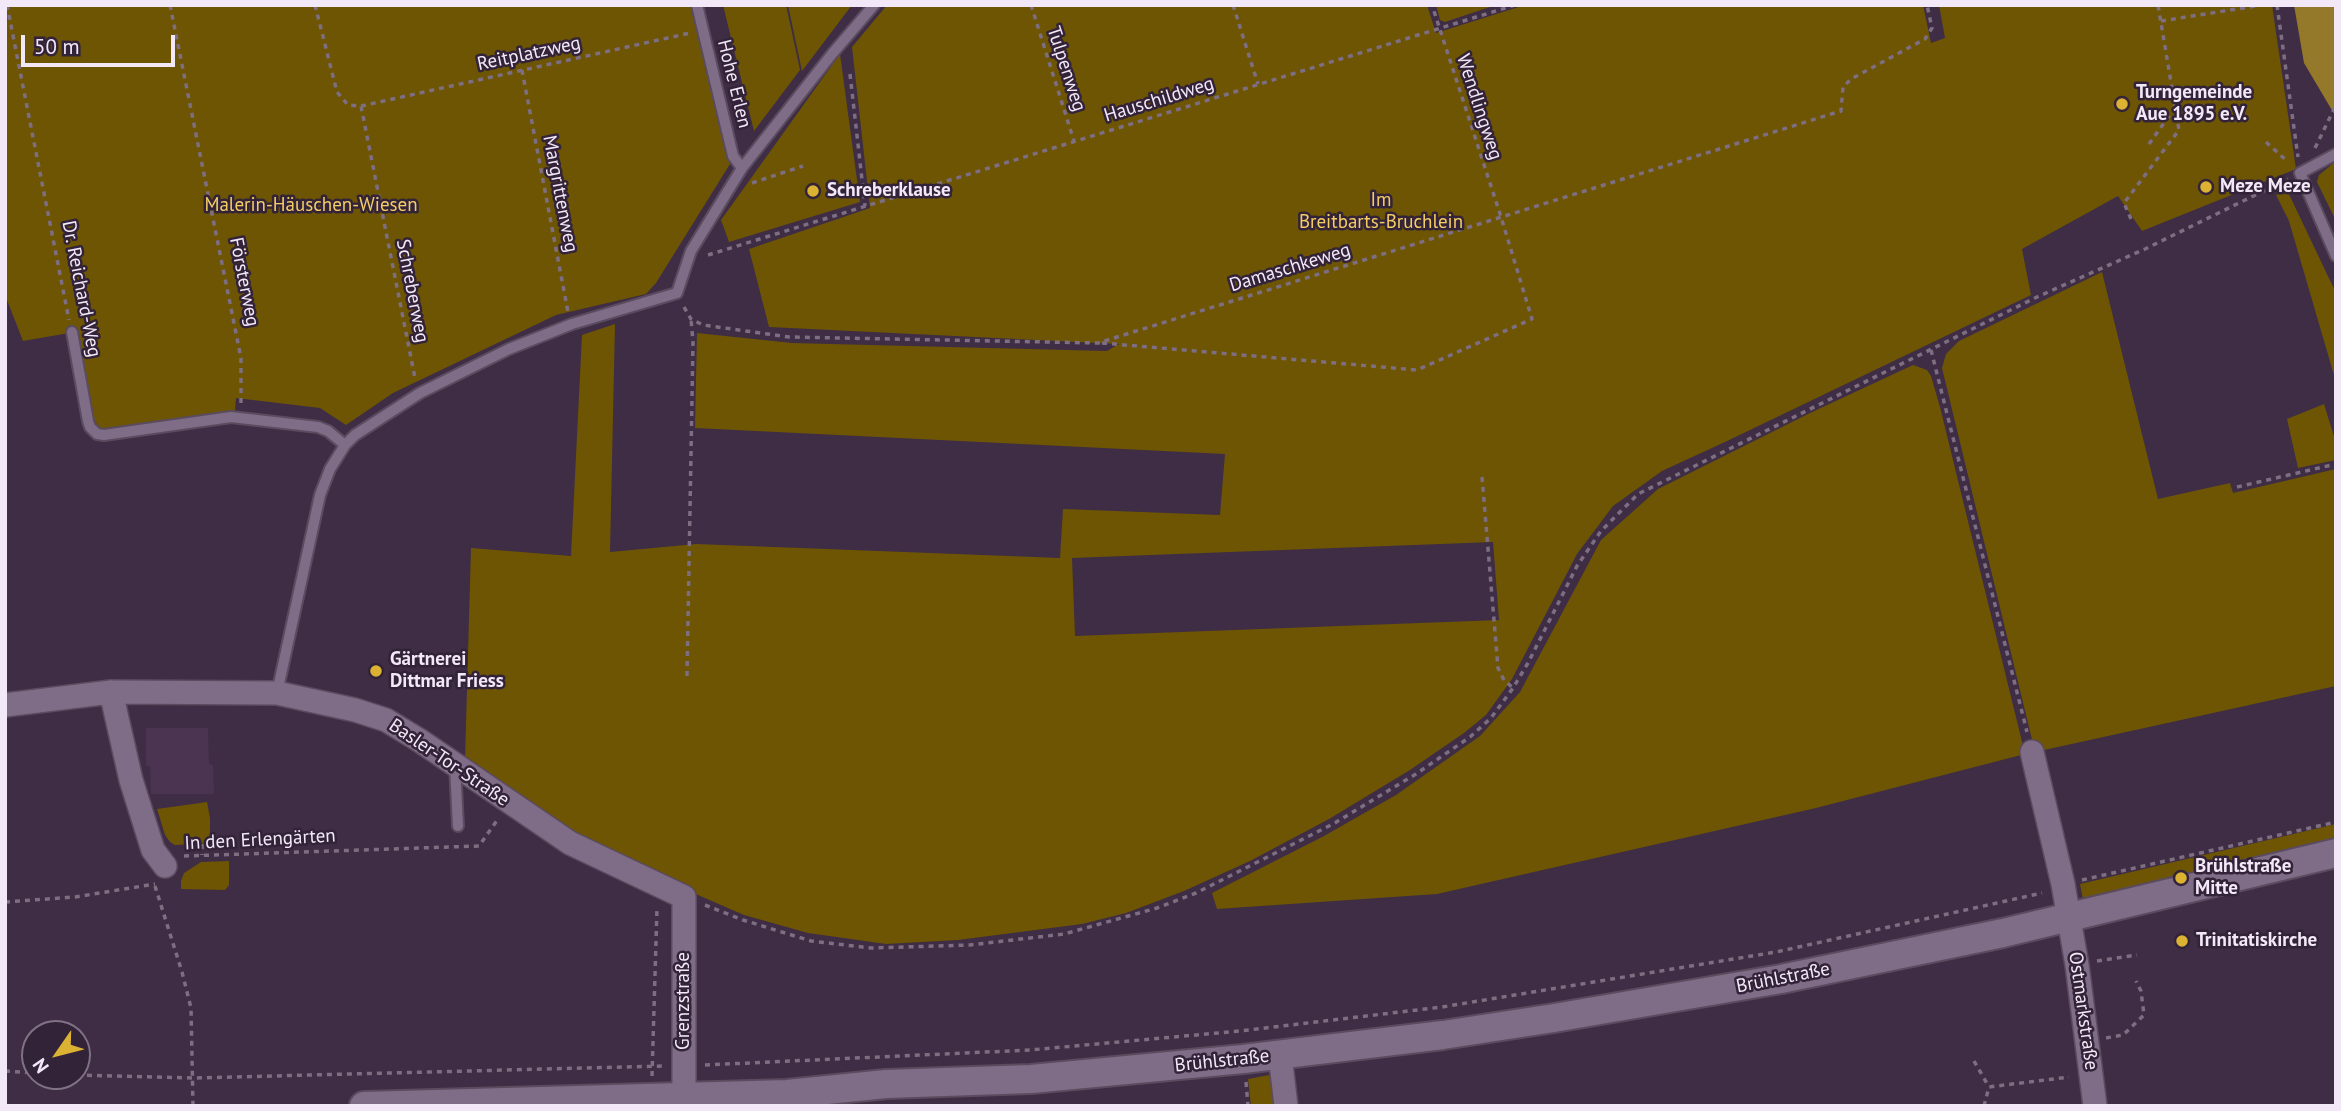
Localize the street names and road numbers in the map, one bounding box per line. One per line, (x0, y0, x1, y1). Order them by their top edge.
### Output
street label: Tulpenweg (1042, 24, 1090, 114)
street label: Reitplatzweg (475, 32, 583, 76)
street label: Hohe Erlen (712, 37, 756, 131)
street label: Wendlingweg (1451, 51, 1507, 163)
street label: Hauschildweg (1101, 72, 1217, 128)
street label: Margrittenweg (537, 134, 583, 254)
street label: Dr. Reichard-Weg (57, 219, 105, 359)
street label: Försterweg (224, 236, 264, 328)
street label: Schreberweg (391, 237, 433, 345)
street label: Damaschkeweg (1227, 239, 1353, 297)
street label: Basler-Tor-Straße (384, 714, 514, 812)
street label: In den Erlengärten (184, 825, 336, 855)
street label: Ostmarkstraße (2063, 950, 2103, 1072)
street label: Grenzstraße (673, 952, 695, 1050)
street label: Brühlstraße (1734, 958, 1832, 998)
street label: Brühlstraße (1174, 1045, 1270, 1077)

